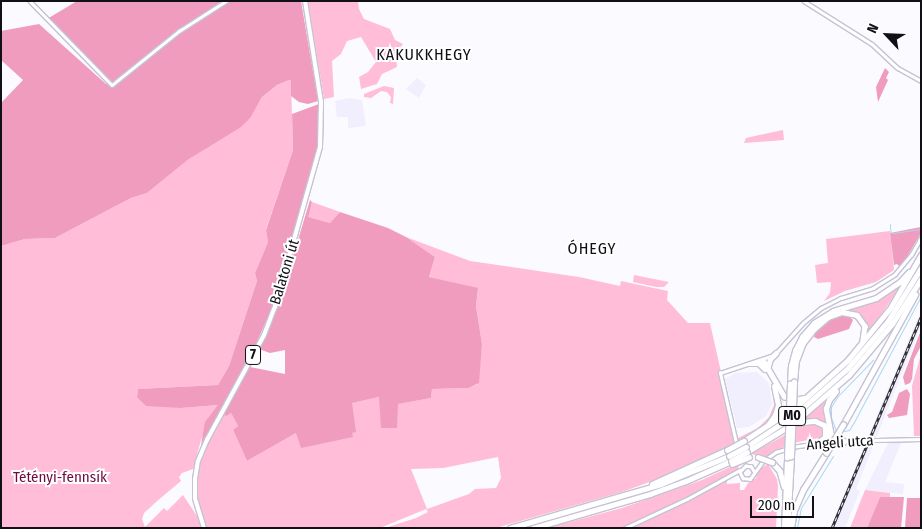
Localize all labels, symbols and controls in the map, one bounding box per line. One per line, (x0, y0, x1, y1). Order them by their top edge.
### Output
north arrow (862, 10, 912, 60)
text: N (863, 21, 882, 36)
district label: KAKUKKHEGY (375, 45, 473, 65)
street label: Balatoni út (267, 237, 303, 307)
district label: ÓHEGY (567, 239, 617, 259)
road number: 7 (244, 344, 262, 366)
road number: M0 (777, 404, 807, 428)
street label: Angeli utca (806, 432, 874, 454)
park label: Tétényi-fennsík (13, 469, 107, 487)
scale bar (752, 486, 816, 518)
text: 200 m (758, 496, 795, 514)

